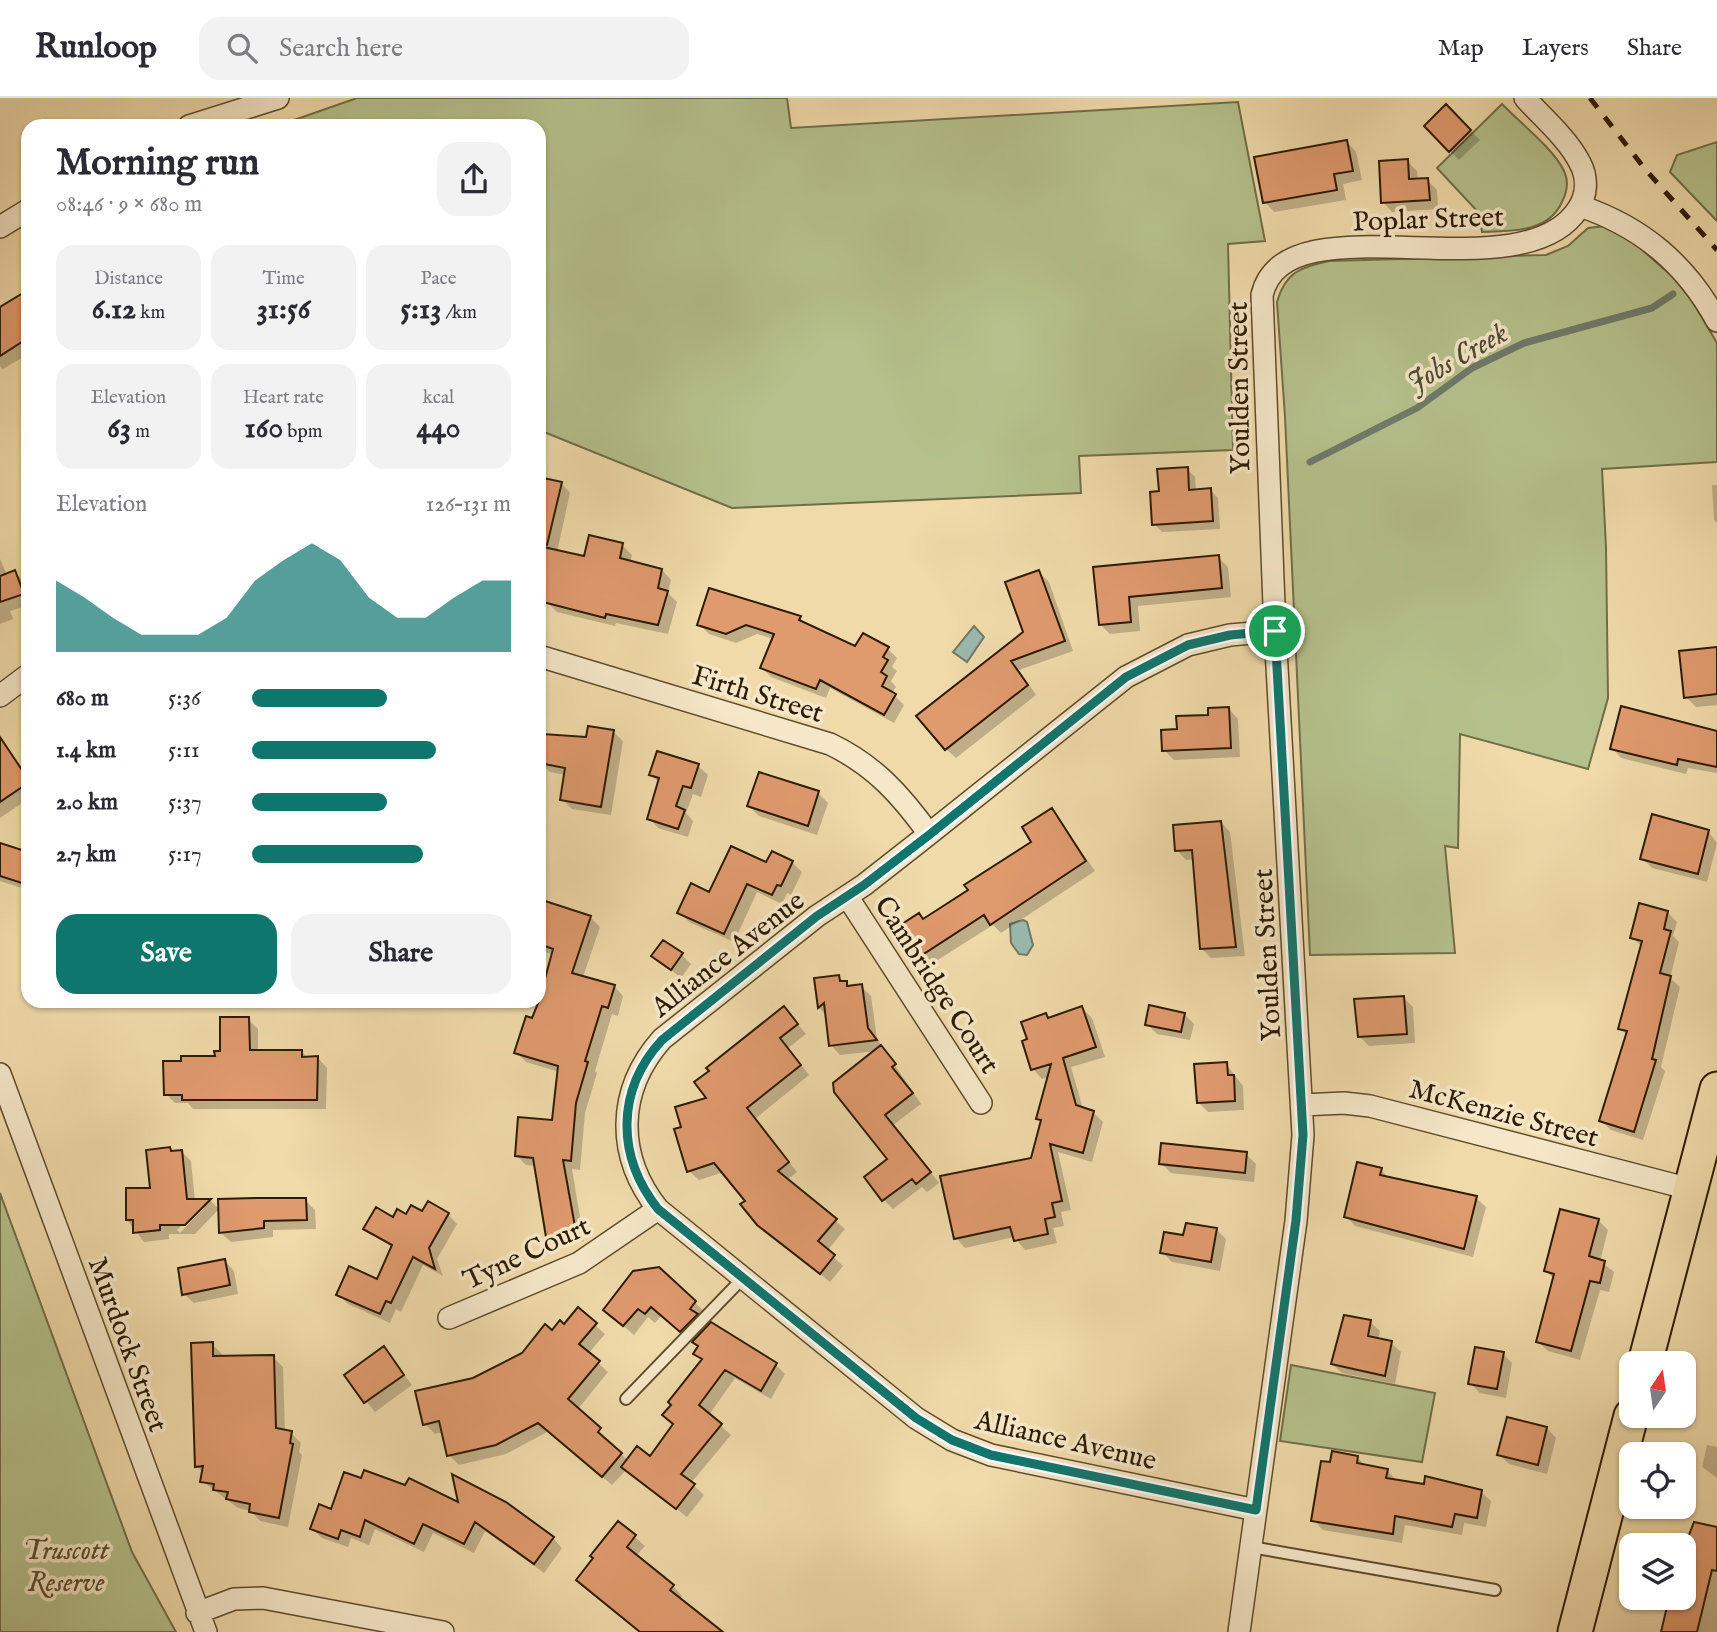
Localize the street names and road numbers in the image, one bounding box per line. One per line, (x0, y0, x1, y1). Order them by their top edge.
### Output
street label: Poplar Street (1352, 200, 1505, 241)
street label: Youlden Street (1221, 301, 1260, 475)
street label: Firth Street (687, 659, 828, 732)
street label: Youlden Street (1246, 867, 1290, 1042)
street label: Alliance Avenue (644, 884, 812, 1026)
street label: Cambridge Court (865, 890, 1007, 1081)
street label: McKenzie Street (1405, 1072, 1602, 1157)
street label: Tyne Court (458, 1209, 596, 1299)
street label: Murdock Street (79, 1253, 175, 1437)
street label: Alliance Avenue (970, 1403, 1160, 1479)

